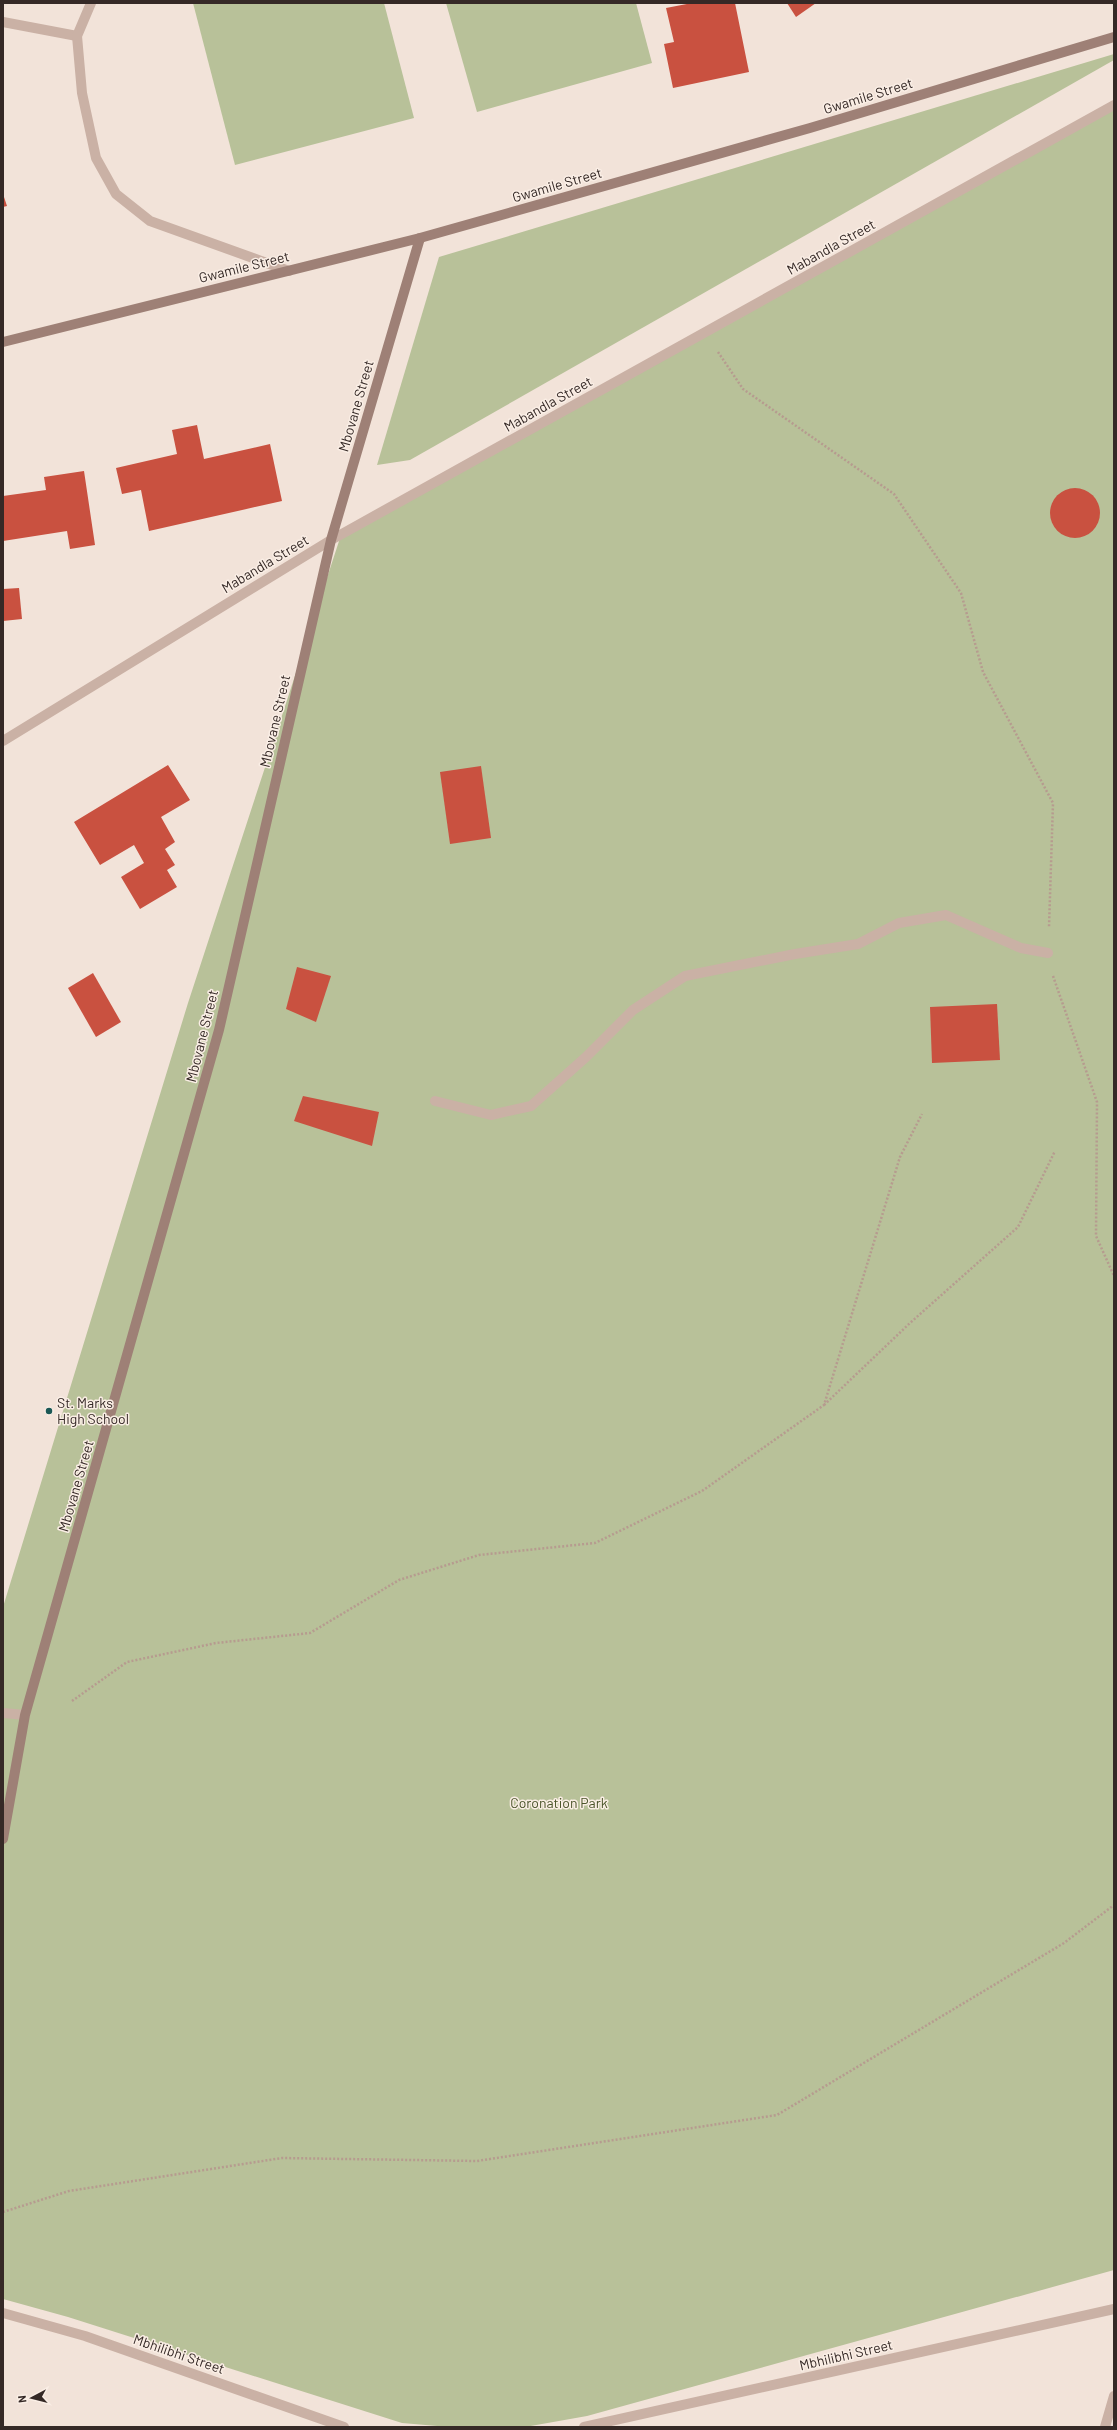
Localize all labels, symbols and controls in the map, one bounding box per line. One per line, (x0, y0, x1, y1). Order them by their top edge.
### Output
street label: Gwamile Street (821, 74, 915, 117)
street label: Gwamile Street (510, 164, 604, 205)
street label: Mabandla Street (784, 215, 878, 278)
street label: Gwamile Street (197, 247, 291, 286)
street label: Mbovane Street (334, 358, 377, 454)
street label: Mabandla Street (501, 372, 595, 435)
street label: Mabandla Street (218, 531, 311, 596)
street label: Mbovane Street (256, 673, 293, 769)
street label: Mbovane Street (182, 988, 221, 1084)
place label: St. Marks High School (57, 1394, 129, 1427)
marker: St. Marks High School (44, 1406, 54, 1416)
street label: Mbovane Street (54, 1438, 97, 1534)
park label: Coronation Park (510, 1794, 608, 1811)
street label: Mbhilibhi Street (131, 2330, 227, 2377)
street label: Mbhilibhi Street (798, 2336, 894, 2374)
north arrow (12, 2378, 52, 2418)
text: N (15, 2395, 28, 2404)

